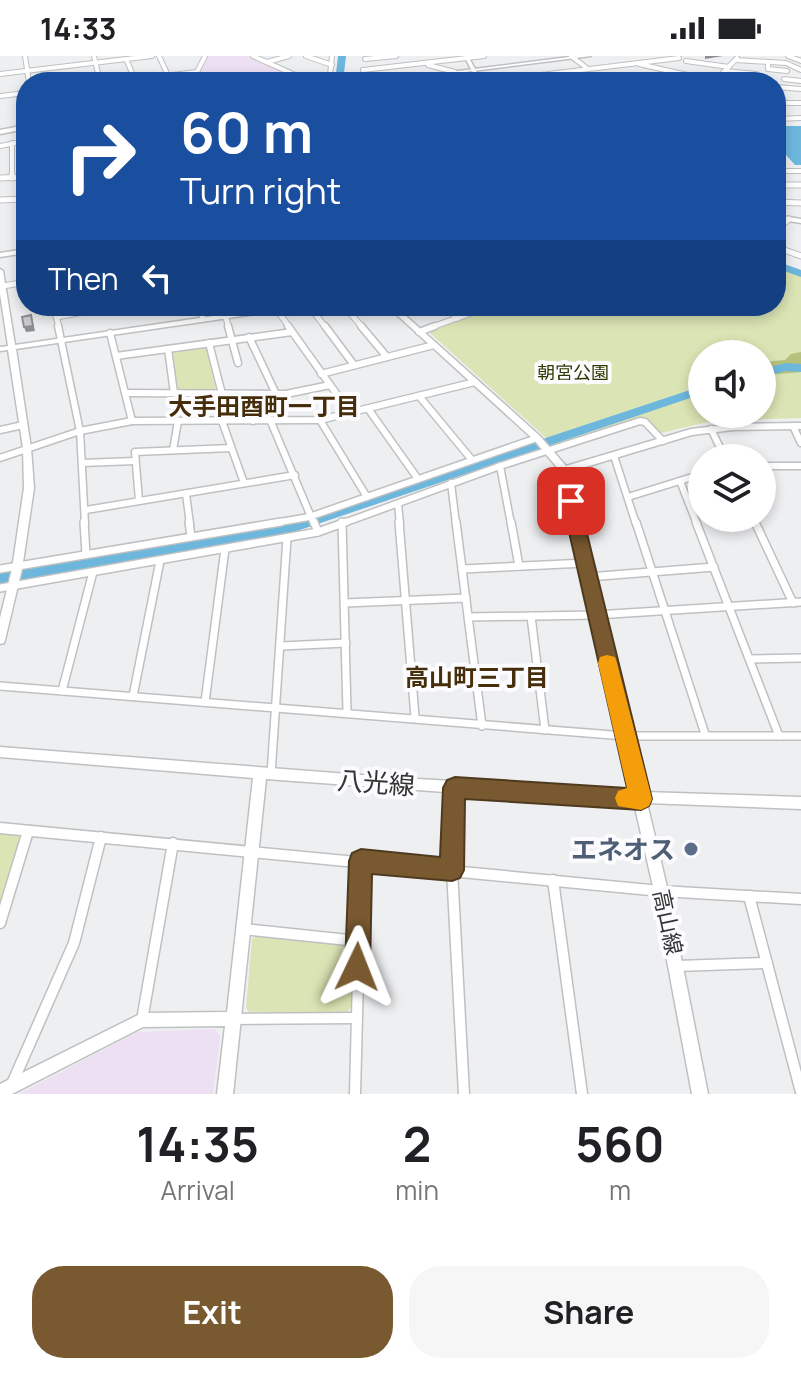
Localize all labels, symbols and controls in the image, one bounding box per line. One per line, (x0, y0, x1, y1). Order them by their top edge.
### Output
text: 14:33 (40, 8, 117, 49)
text: 60 m (180, 93, 313, 170)
icon: right (48, 104, 152, 208)
text: Turn right (180, 166, 341, 215)
icon: left (135, 256, 179, 300)
text: Then (48, 258, 119, 299)
map controls (688, 340, 776, 532)
button: sound (688, 340, 776, 428)
park label: 朝宮公園 (537, 360, 609, 384)
district label: 大手田酉町一丁目 (168, 389, 360, 422)
button: layers (688, 444, 776, 532)
pin (537, 467, 605, 535)
icon: arrive (549, 479, 593, 523)
district label: 高山町三丁目 (405, 660, 549, 693)
street label: 八光線 (336, 761, 416, 803)
place label: エネオス (571, 831, 675, 867)
marker: エネオス (682, 840, 700, 858)
street label: 高山線 (646, 887, 690, 957)
position arrow (315, 925, 399, 1009)
text: 14:35 (136, 1111, 259, 1176)
text: 2 (403, 1111, 431, 1176)
text: 560 (575, 1111, 665, 1176)
text: Arrival (161, 1172, 235, 1208)
text: min (395, 1172, 439, 1208)
text: m (609, 1172, 631, 1208)
button: Exit (32, 1266, 393, 1358)
button: Share (409, 1266, 769, 1358)

